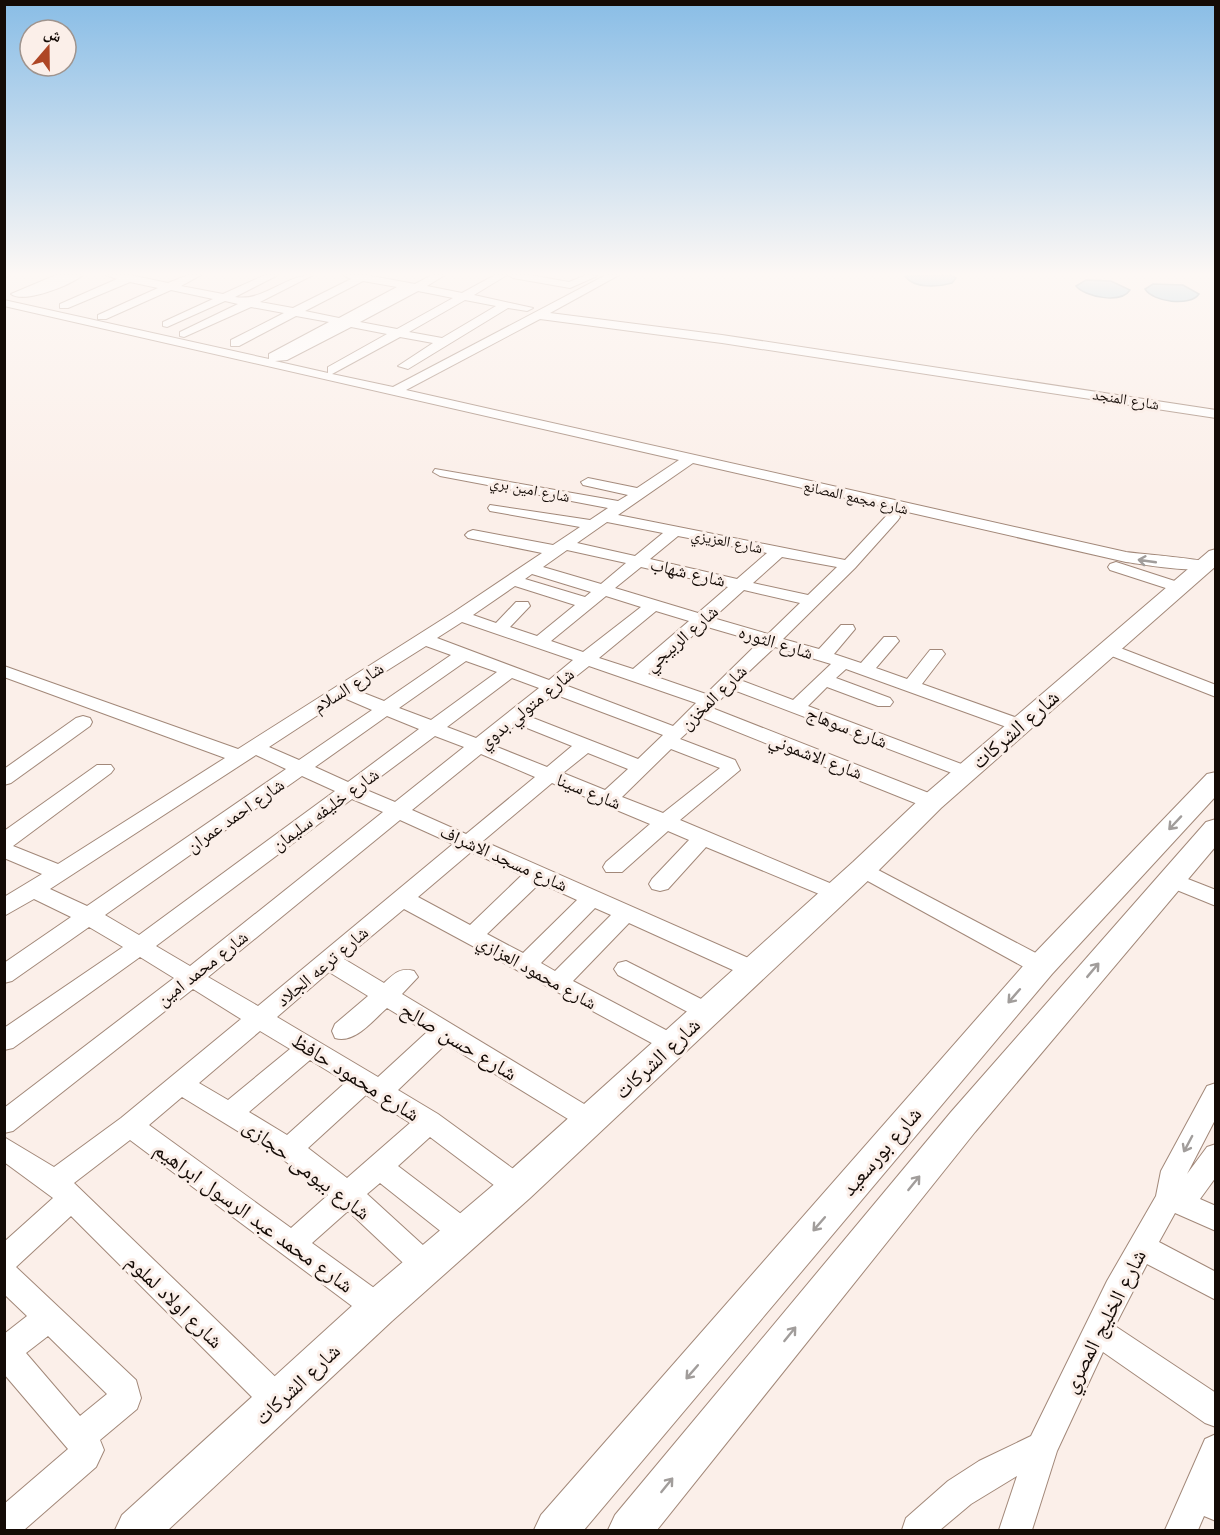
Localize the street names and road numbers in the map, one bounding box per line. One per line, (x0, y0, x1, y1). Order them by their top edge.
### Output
street label: شارع المنجد (1091, 384, 1161, 415)
street label: شارع امين بري (488, 472, 572, 509)
street label: شارع مجمع المصانع (802, 476, 910, 519)
street label: شارع العزيزي (689, 525, 764, 560)
street label: شارع شهاب (648, 553, 728, 592)
street label: شارع الربيجي (640, 600, 725, 679)
street label: شارع الثوره (736, 621, 816, 664)
street label: شارع السلام (309, 657, 388, 719)
street label: شارع المخزن (675, 660, 751, 735)
street label: شارع متولي بدوي (474, 663, 581, 756)
street label: شارع الشركات (966, 684, 1065, 775)
street label: شارع سوهاج (803, 702, 890, 754)
street label: شارع الاشموني (765, 729, 865, 788)
street label: شارع خليفه سليمان (267, 763, 383, 856)
street label: شارع سينا (553, 769, 624, 814)
street label: شارع احمد عمران (182, 774, 289, 857)
street label: شارع مسجد الاشراف (437, 820, 571, 896)
street label: شارع ترعه الجلاد (272, 921, 373, 1011)
street label: شارع محمد امين (152, 926, 252, 1011)
street label: شارع محمود العزازي (472, 931, 600, 1017)
street label: شارع حسن صالح (396, 996, 522, 1086)
street label: شارع الشركات (609, 1012, 706, 1105)
street label: شارع محمود حافظ (287, 1028, 425, 1127)
street label: شارع بورسعيد (836, 1101, 927, 1201)
street label: شارع بيومى حجازى (238, 1113, 375, 1226)
street label: شارع محمد عبد الرسول ابراهيم (148, 1136, 358, 1299)
street label: شارع الخليج المصري (1057, 1245, 1155, 1399)
street label: شارع اولاد لملوم (120, 1249, 228, 1355)
street label: شارع الشركات (249, 1338, 346, 1431)

